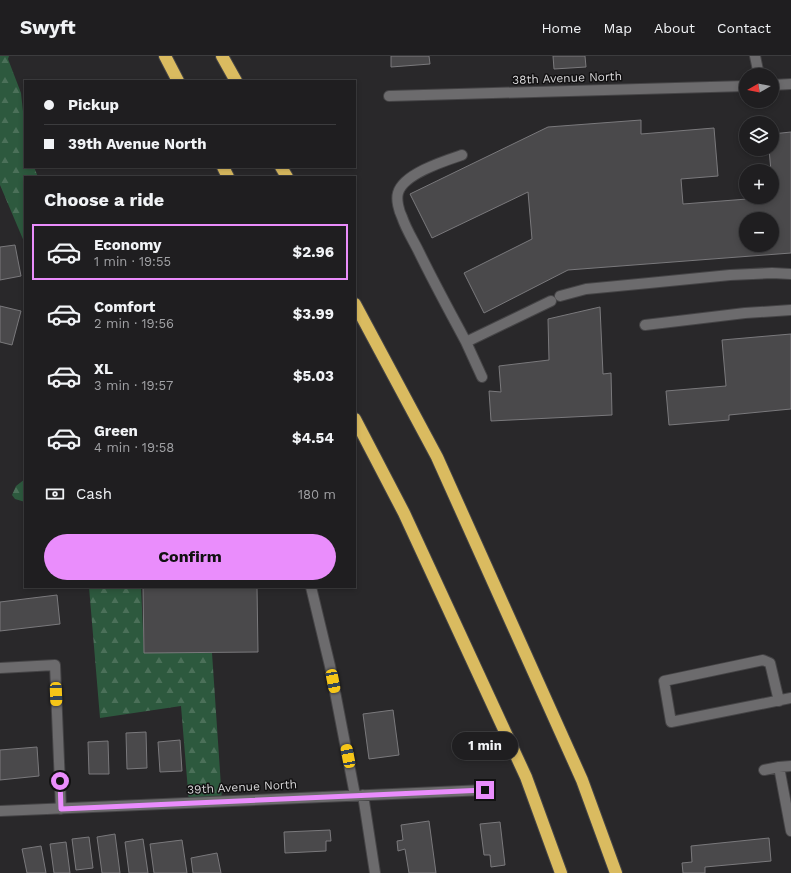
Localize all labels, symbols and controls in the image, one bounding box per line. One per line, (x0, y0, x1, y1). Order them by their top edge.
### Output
text: Swyft (20, 16, 76, 39)
text: Home (541, 20, 581, 36)
text: Map (603, 20, 632, 36)
text: About (654, 20, 695, 36)
text: Contact (717, 20, 771, 36)
north arrow (739, 68, 779, 108)
map controls (739, 68, 779, 252)
street label: 38th Avenue North (512, 69, 622, 87)
text: Pickup (68, 96, 119, 114)
button: layers (739, 116, 779, 156)
text: 39th Avenue North (68, 135, 206, 153)
button: + (739, 164, 779, 204)
text: Choose a ride (44, 189, 164, 210)
button: − (739, 212, 779, 252)
icon: car (46, 234, 82, 270)
text: Economy (94, 236, 161, 254)
text: $2.96 (293, 243, 334, 261)
text: 1 min · 19:55 (94, 254, 171, 269)
icon: car (46, 296, 82, 332)
text: Comfort (94, 298, 155, 316)
text: $3.99 (293, 305, 334, 323)
text: 2 min · 19:56 (94, 316, 174, 331)
icon: car (46, 358, 82, 394)
text: XL (94, 360, 113, 378)
text: $5.03 (293, 367, 334, 385)
text: 3 min · 19:57 (94, 378, 173, 393)
icon: car (46, 420, 82, 456)
text: Green (94, 422, 138, 440)
text: $4.54 (292, 429, 334, 447)
text: 4 min · 19:58 (94, 440, 174, 455)
icon: cash (44, 483, 66, 505)
text: Cash (76, 485, 112, 503)
text: 180 m (298, 487, 336, 502)
button: Confirm (44, 534, 336, 580)
car (325, 668, 341, 694)
car (50, 682, 62, 706)
callout: 1 min (452, 732, 518, 760)
text: 1 min (468, 738, 502, 753)
car (340, 743, 356, 769)
route start (51, 772, 69, 790)
street label: 39th Avenue North (187, 777, 297, 797)
route end (476, 781, 494, 799)

